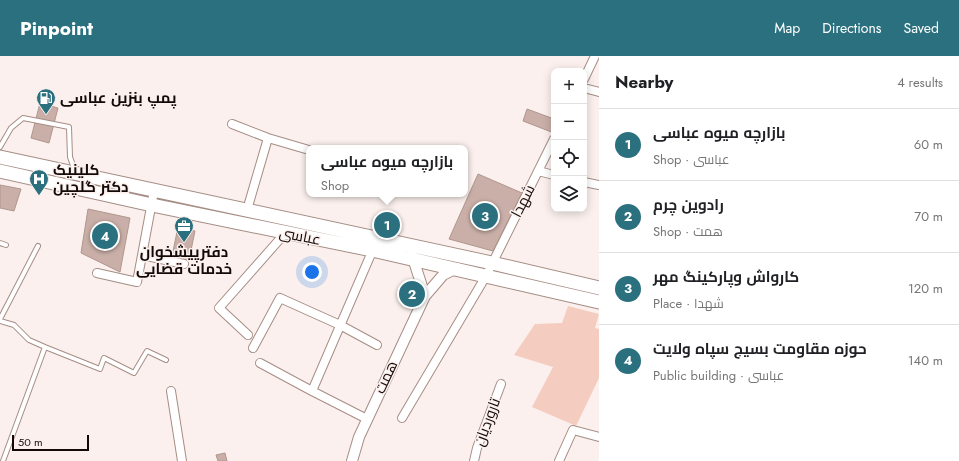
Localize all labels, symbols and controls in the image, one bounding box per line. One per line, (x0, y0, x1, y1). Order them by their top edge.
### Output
text: Pinpoint (20, 15, 93, 42)
text: Map (774, 18, 800, 38)
text: Directions (822, 18, 882, 38)
text: Saved (904, 18, 939, 38)
map controls (551, 68, 587, 212)
button: + (551, 68, 587, 104)
text: Nearby (615, 70, 673, 94)
text: 4 results (897, 73, 943, 92)
fuel station icon: پمپ بنزین عباسی (35, 87, 57, 115)
place label: پمپ بنزین عباسی (60, 87, 177, 109)
button: − (551, 104, 587, 140)
text: بازارچه میوه عباسی (653, 122, 785, 144)
text: 1 (625, 135, 631, 154)
text: 60 m (914, 135, 943, 154)
button: locate (551, 140, 587, 176)
popup (306, 145, 468, 197)
text: Shop · عباسى (653, 150, 730, 169)
text: بازارچه میوه عباسی (321, 151, 453, 173)
place label: کلینیک دکتر گلچین (53, 159, 129, 198)
hospital icon: کلینیک دکتر گلچین (28, 168, 50, 196)
text: Shop (321, 176, 349, 195)
button: layers (551, 176, 587, 212)
street label: شهدا (505, 181, 541, 221)
text: رادوین چرم (653, 194, 724, 216)
pin: 3 (472, 201, 498, 231)
text: 2 (624, 207, 632, 226)
text: 70 m (914, 207, 943, 226)
pin: 1 (374, 210, 400, 240)
office icon: دفترپیشخوان خدمات قضایی (173, 215, 195, 243)
pin: 4 (92, 221, 118, 251)
street label: عباسى (277, 221, 323, 251)
text: Shop · همت (653, 222, 723, 241)
place label: دفترپیشخوان خدمات قضایی (136, 241, 232, 280)
your location (302, 262, 322, 282)
text: کارواش وپارکینگ مهر (653, 266, 799, 288)
pin: 2 (399, 279, 425, 309)
text: 3 (624, 279, 632, 298)
text: 120 m (908, 279, 943, 298)
text: Place · شهدا (653, 294, 724, 313)
text: حوزه مقاومت بسیج سپاه ولایت (653, 338, 867, 360)
text: 4 (623, 351, 633, 370)
text: 140 m (908, 351, 943, 370)
street label: همت (369, 357, 403, 397)
text: Public building · عباسى (653, 366, 784, 385)
street label: تاروردیان (468, 395, 506, 449)
scale bar (12, 433, 89, 452)
text: 50 m (18, 434, 43, 450)

